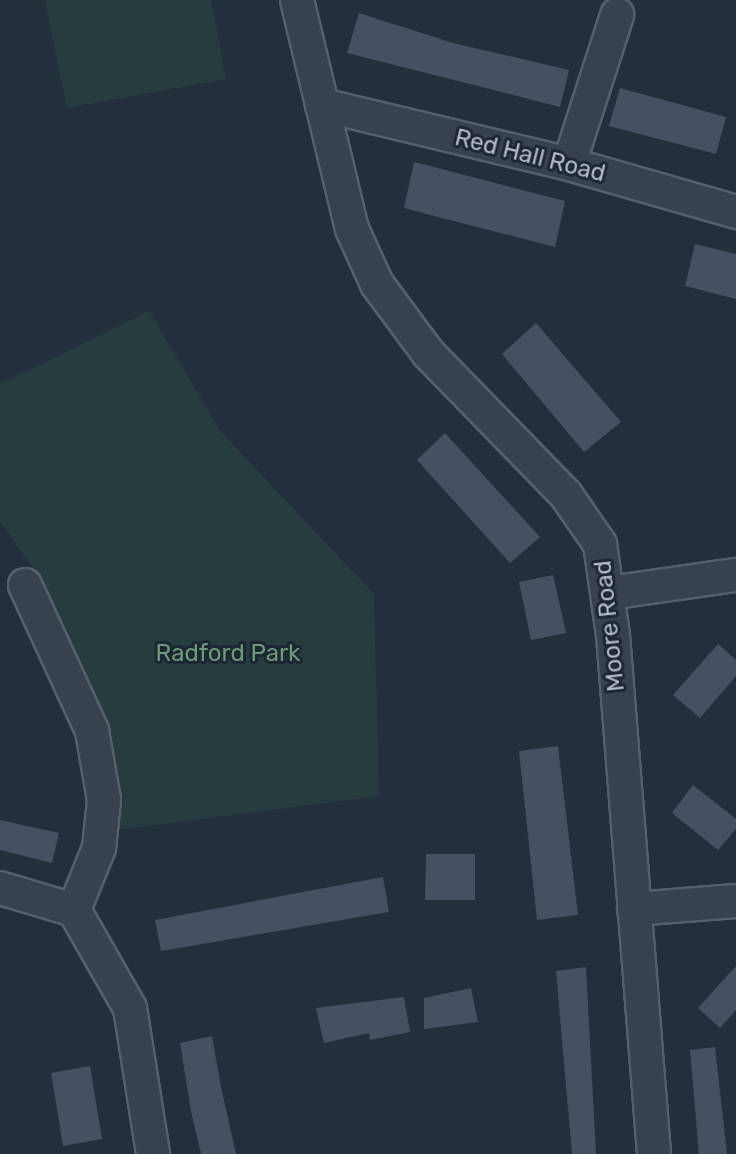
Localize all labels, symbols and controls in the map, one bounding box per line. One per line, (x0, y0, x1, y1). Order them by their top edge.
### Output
street label: Red Hall Road (452, 123, 608, 189)
street label: Moore Road (589, 559, 631, 693)
park label: Radford Park (156, 640, 300, 668)

